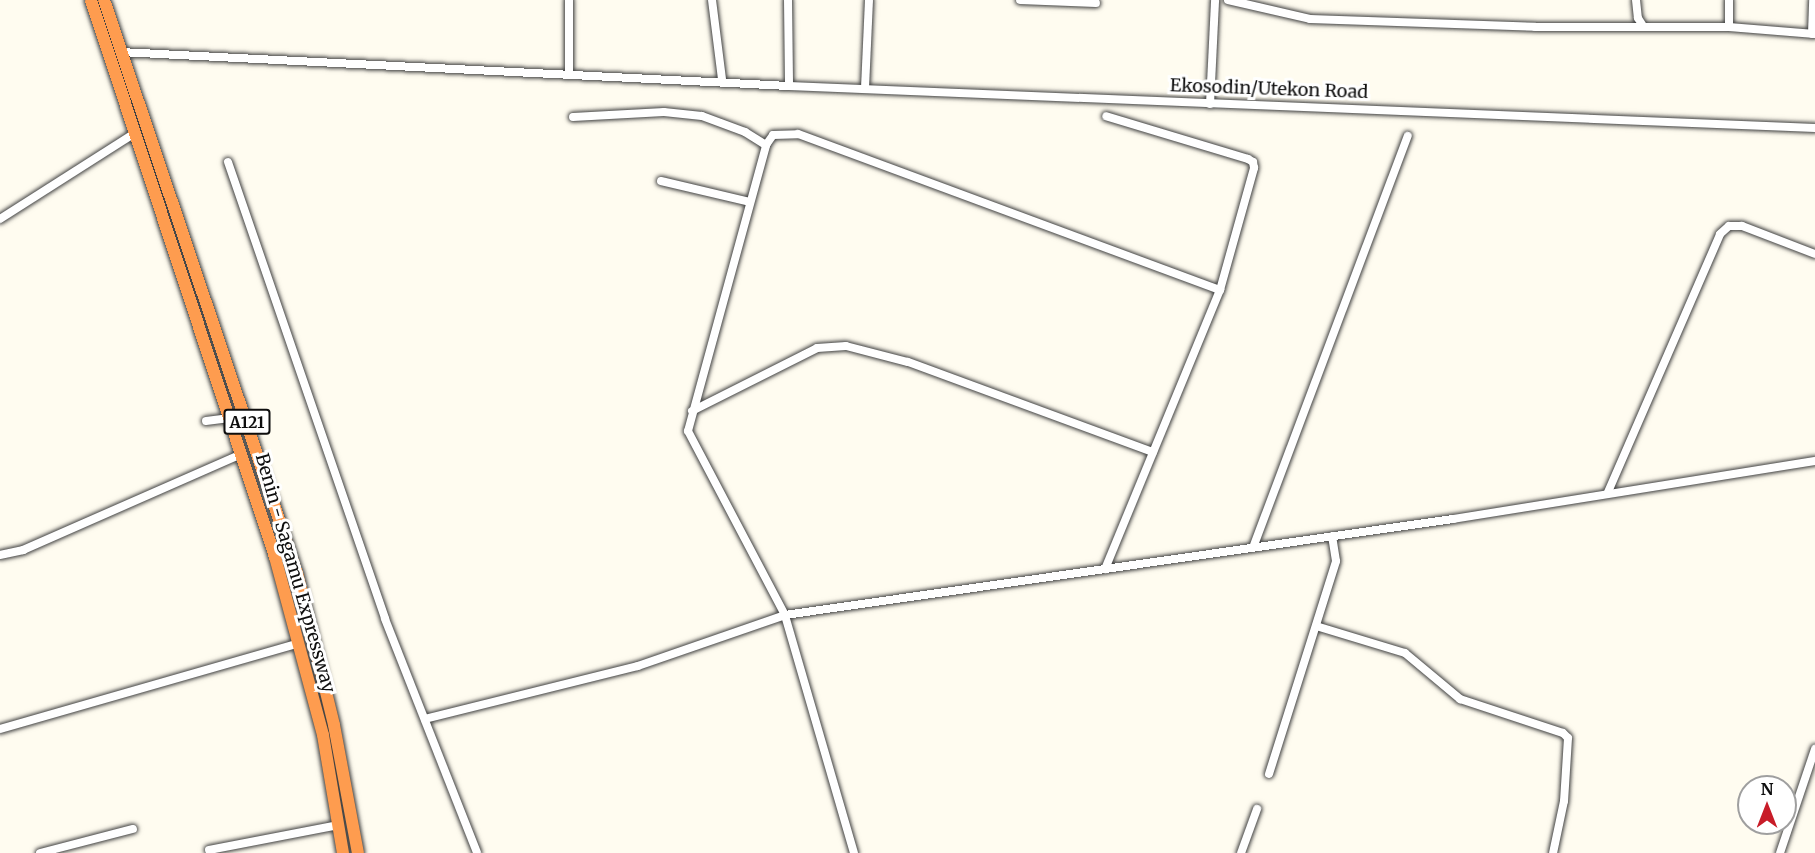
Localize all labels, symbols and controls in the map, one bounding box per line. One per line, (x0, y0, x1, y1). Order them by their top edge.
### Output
street label: Ekosodin/Utekon Road (1169, 75, 1369, 103)
road number: A121 (223, 409, 271, 435)
street label: Benin - Sagamu Expressway (250, 451, 340, 695)
north arrow (1737, 775, 1797, 835)
text: N (1761, 779, 1773, 799)

